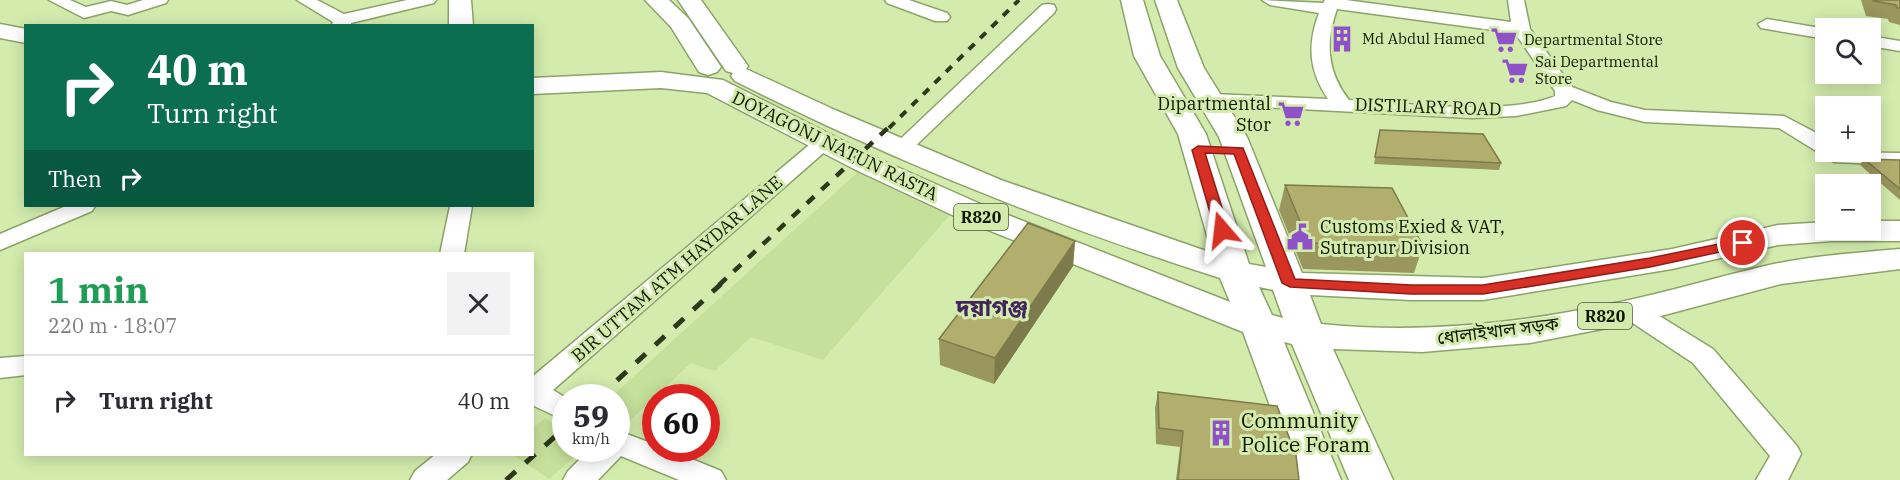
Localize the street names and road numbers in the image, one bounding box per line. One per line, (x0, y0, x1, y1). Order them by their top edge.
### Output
street label: DOYAGONJ NATUN RASTA (728, 86, 943, 206)
street label: DISTILARY ROAD (1354, 92, 1502, 121)
street label: BIR UTTAM ATM HAYDAR LANE (566, 171, 787, 367)
road number: R820 (954, 204, 1008, 230)
road number: R820 (1578, 303, 1632, 329)
street label: ধোলাইখাল সড়ক (1436, 312, 1560, 349)

